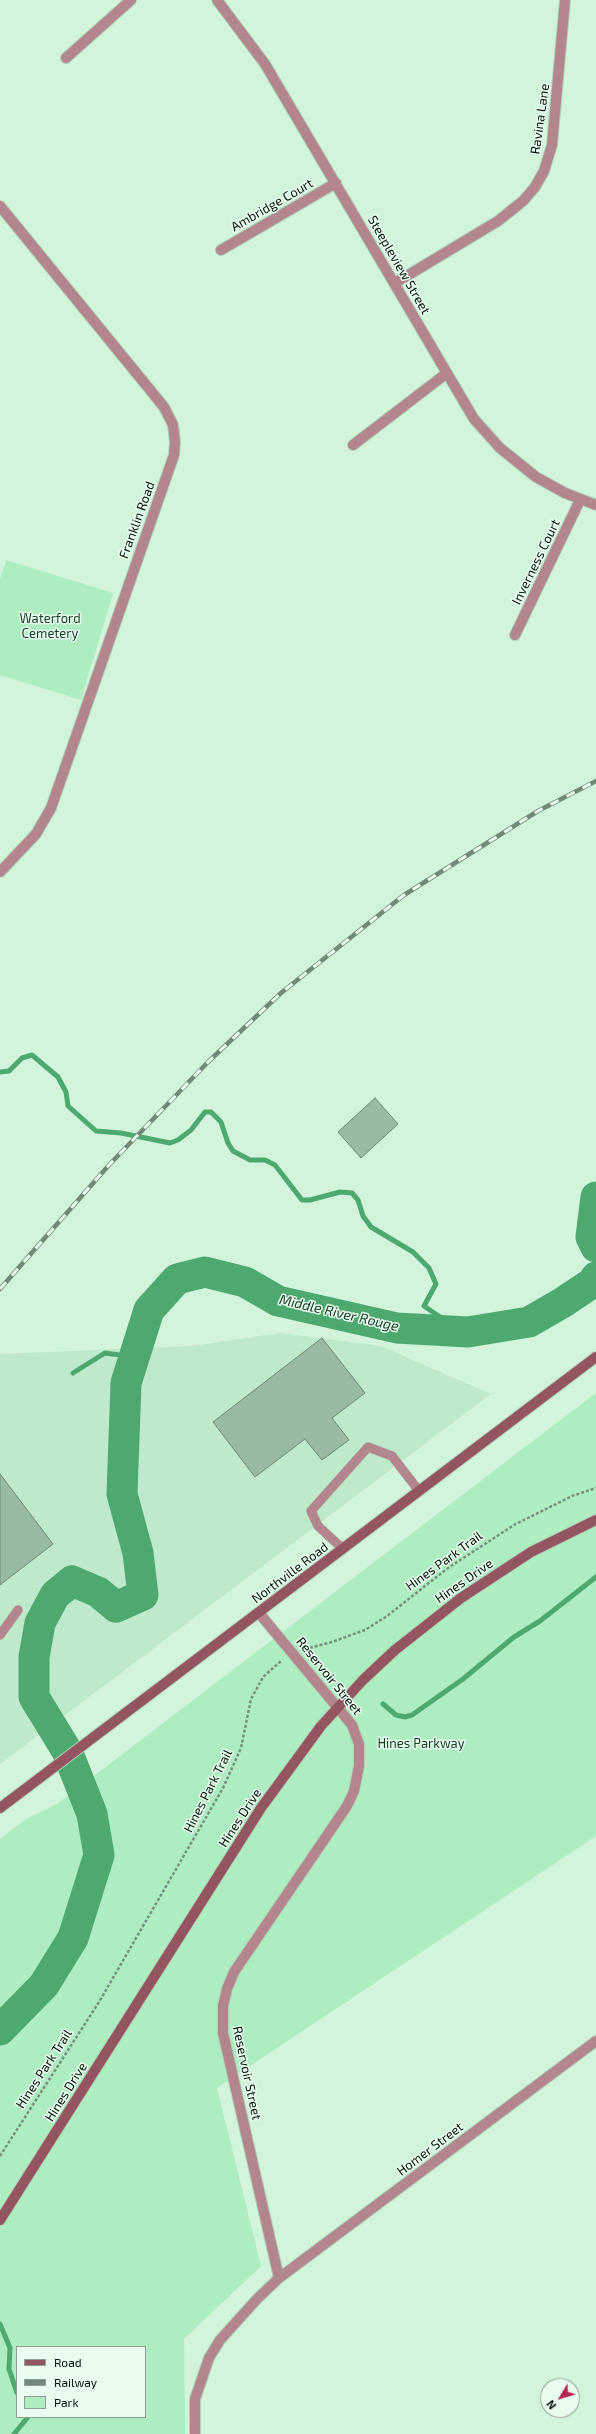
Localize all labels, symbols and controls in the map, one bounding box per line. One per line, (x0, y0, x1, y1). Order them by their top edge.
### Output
street label: Ravina Lane (527, 83, 553, 155)
street label: Ambridge Court (228, 175, 316, 235)
street label: Steepleview Street (364, 213, 434, 317)
street label: Franklin Road (116, 479, 158, 561)
street label: Inverness Court (509, 517, 563, 607)
park label: Waterford Cemetery (19, 611, 81, 642)
water label: Middle River Rouge (278, 1291, 400, 1335)
street label: Hines Park Trail (403, 1528, 485, 1594)
street label: Northville Road (249, 1539, 331, 1607)
street label: Hines Drive (432, 1555, 496, 1607)
street label: Reservoir Street (293, 1634, 365, 1718)
park label: Hines Parkway (377, 1736, 465, 1752)
street label: Hines Park Trail (180, 1747, 236, 1835)
street label: Hines Drive (215, 1786, 265, 1850)
street label: Reservoir Street (229, 2025, 265, 2121)
street label: Hines Park Trail (13, 2027, 75, 2111)
street label: Hines Drive (42, 2060, 90, 2124)
street label: Homer Street (394, 2119, 466, 2179)
legend (16, 2346, 146, 2418)
text: Road (54, 2355, 82, 2369)
text: Railway (54, 2375, 97, 2389)
north arrow (540, 2378, 580, 2418)
text: Park (54, 2395, 79, 2409)
text: N (543, 2398, 559, 2412)

